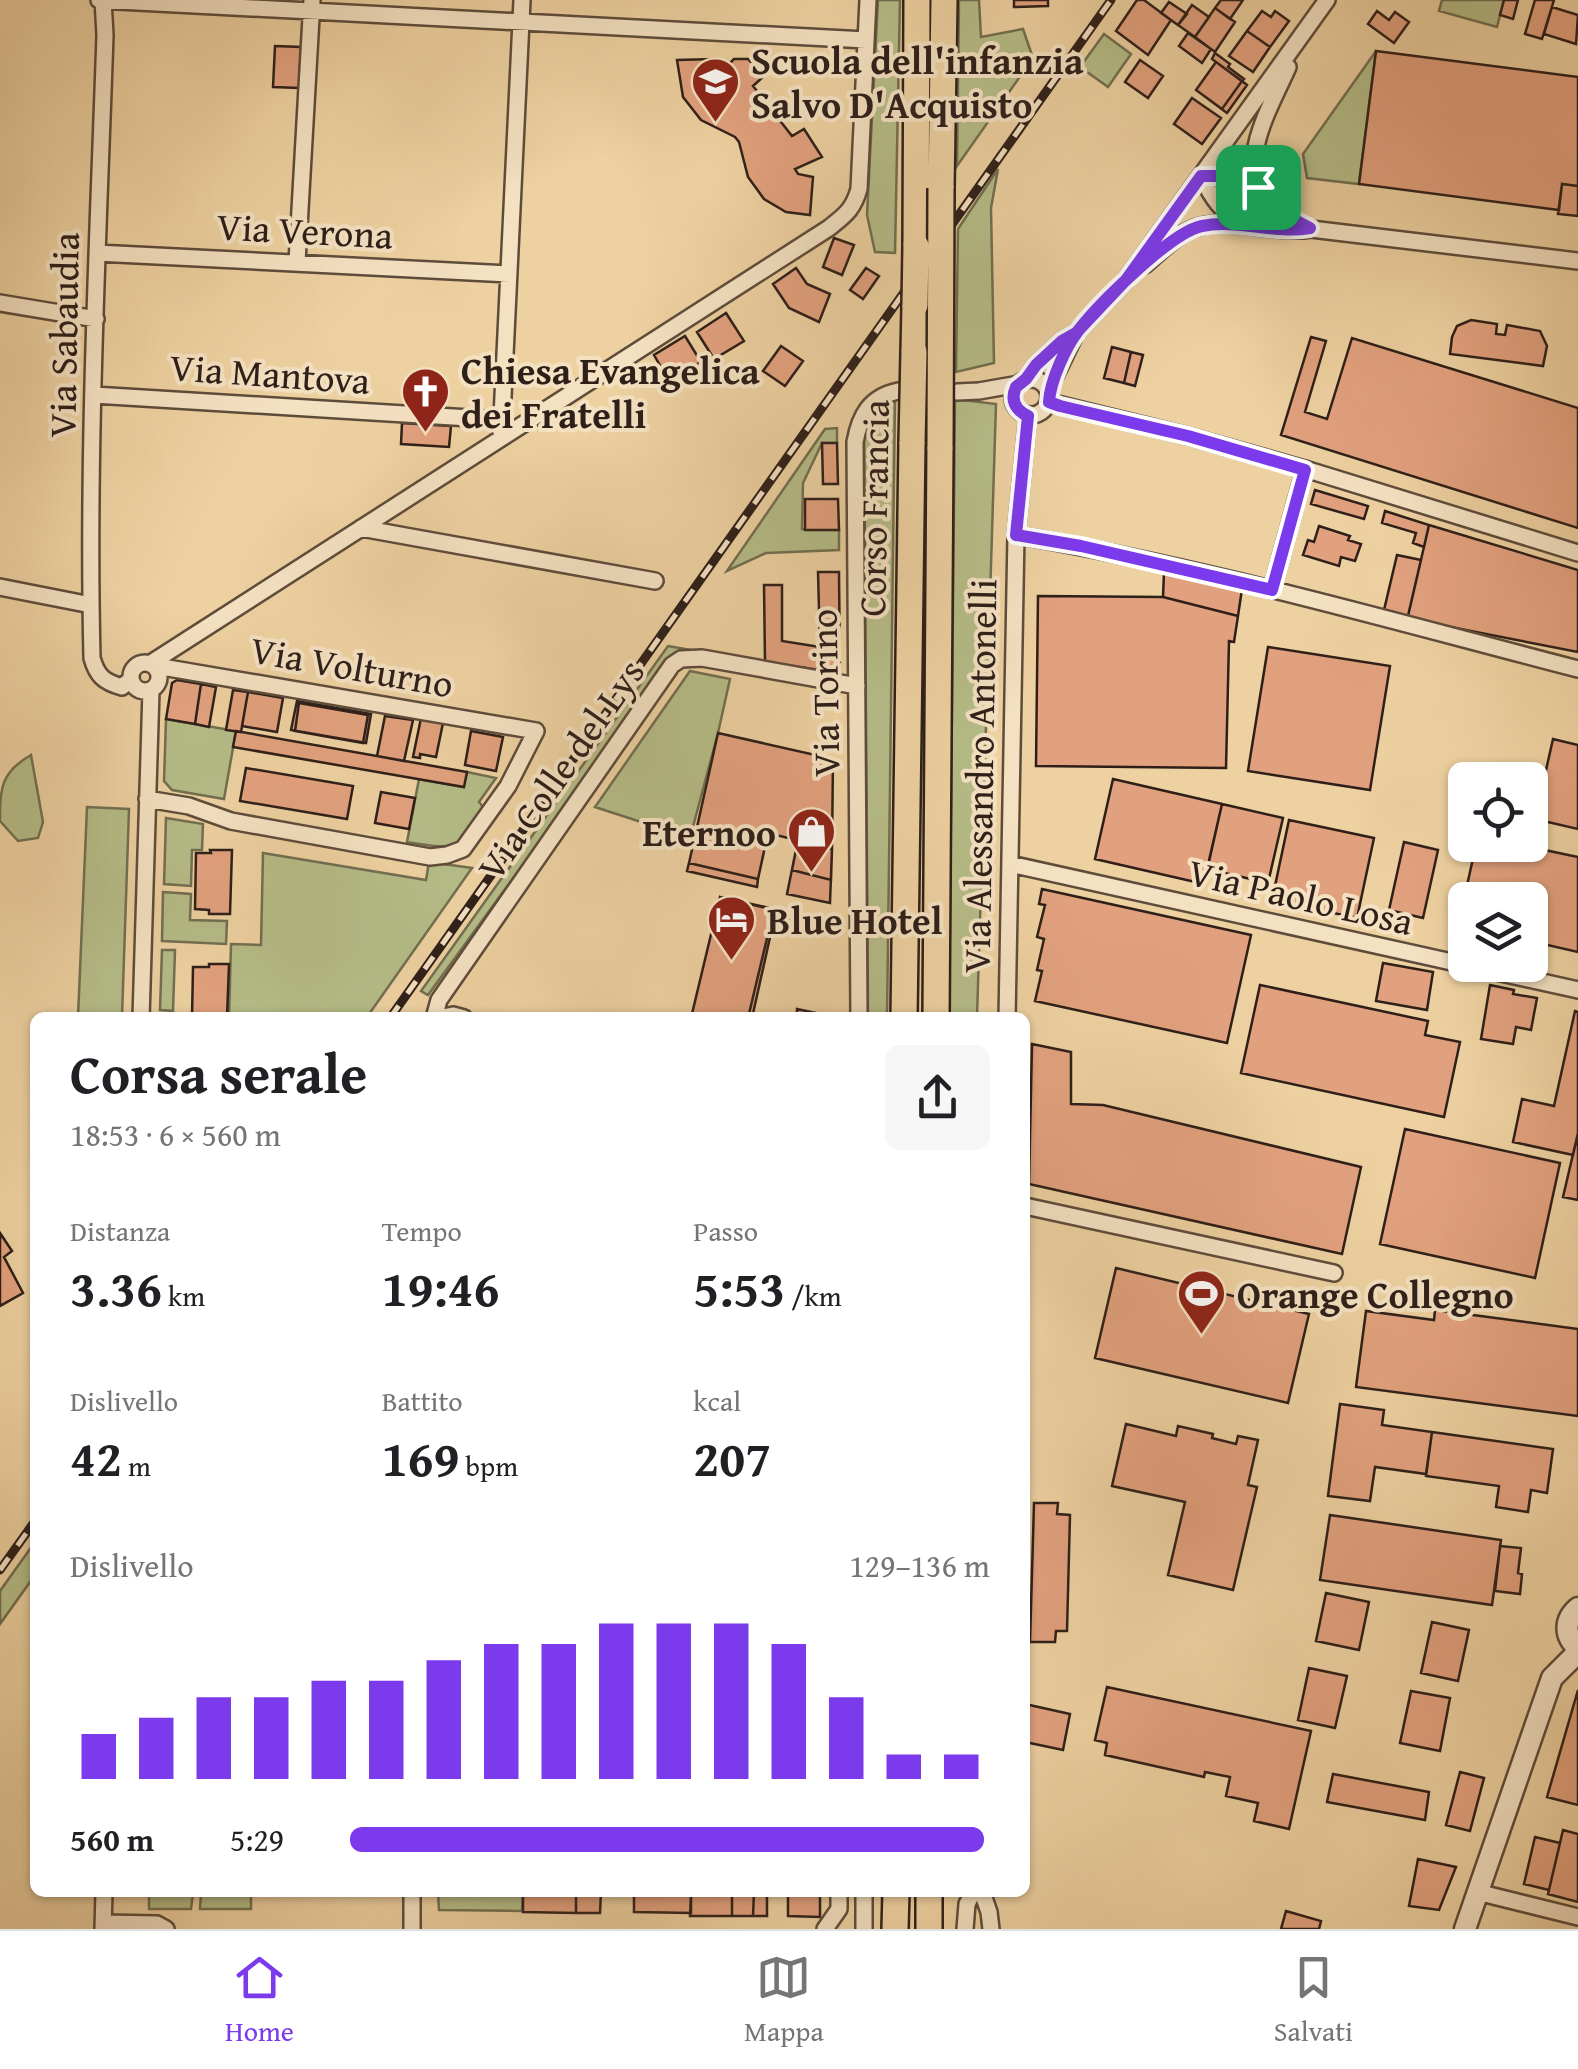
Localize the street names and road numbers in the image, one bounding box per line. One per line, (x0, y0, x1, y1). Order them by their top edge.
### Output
street label: Via Verona (216, 197, 394, 263)
street label: Via Sabaudia (33, 232, 93, 438)
street label: Via Mantova (168, 338, 372, 408)
street label: Corso Francia (843, 399, 903, 617)
street label: Via Alessandro Antonelli (948, 578, 1010, 974)
street label: Via Torino (795, 608, 853, 778)
street label: Via Volturno (246, 621, 458, 711)
street label: Via Colle del Lys (463, 647, 657, 891)
street label: Via Paolo Losa (1183, 843, 1419, 949)

